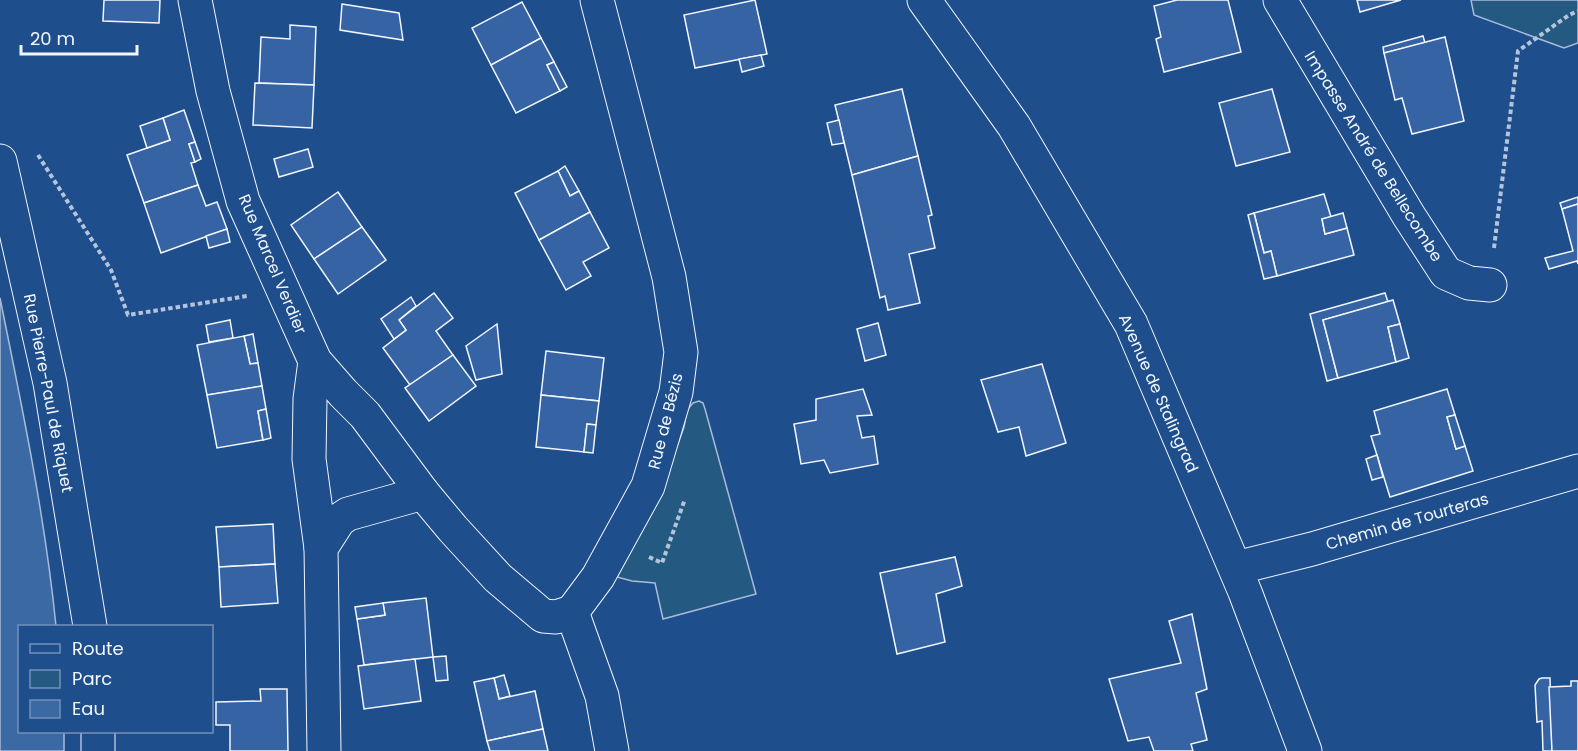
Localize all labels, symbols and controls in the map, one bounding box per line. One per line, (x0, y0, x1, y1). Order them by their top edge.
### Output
scale bar (21, 18, 136, 56)
text: 20 m (30, 26, 75, 51)
street label: Impasse André de Bellecombe (1299, 46, 1448, 266)
street label: Rue Marcel Verdier (233, 191, 312, 338)
street label: Rue Pierre-Paul de Riquet (18, 292, 79, 495)
street label: Avenue de Stalingrad (1113, 310, 1204, 476)
street label: Rue de Bézis (642, 371, 689, 472)
street label: Chemin de Tourteras (1323, 487, 1491, 556)
legend (18, 625, 213, 733)
text: Route (72, 636, 124, 661)
text: Parc (72, 666, 112, 691)
text: Eau (72, 696, 105, 721)

